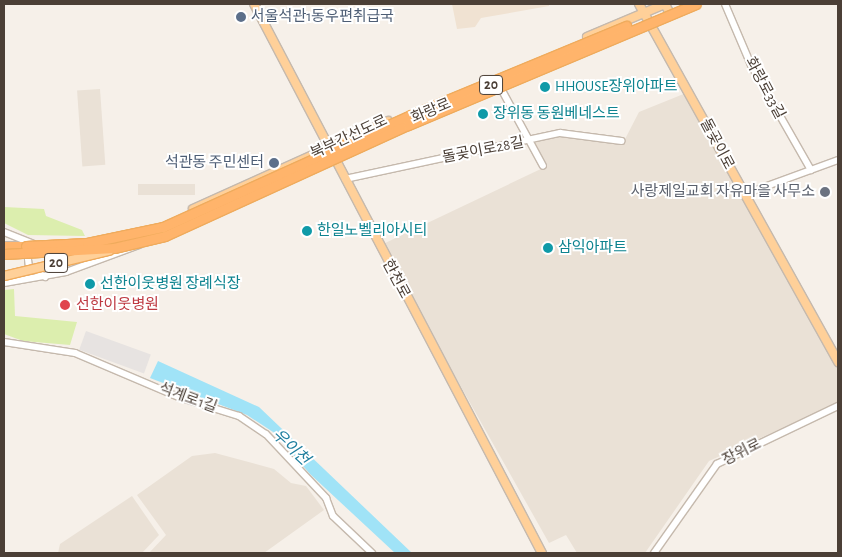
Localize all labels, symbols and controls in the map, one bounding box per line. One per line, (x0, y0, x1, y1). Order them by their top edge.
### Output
place label: 서울석관1동우편취급국 (251, 8, 394, 26)
marker: 서울석관1동우편취급국 (235, 11, 247, 23)
street label: 화랑로33길 (741, 54, 789, 122)
road number: 20 (478, 74, 504, 96)
place label: HHOUSE장위아파트 (555, 78, 677, 96)
marker: HHOUSE장위아파트 (539, 81, 551, 93)
street label: 화랑로 (408, 95, 454, 127)
place label: 장위동 동원베네스트 (493, 105, 620, 123)
marker: 장위동 동원베네스트 (477, 108, 489, 120)
street label: 북부간선도로 (308, 111, 390, 163)
street label: 돌곶이로 (696, 115, 738, 173)
street label: 돌곶이로28길 (441, 133, 525, 167)
place label: 석관동 주민센터 (165, 154, 264, 172)
marker: 석관동 주민센터 (268, 157, 280, 169)
place label: 사랑제일교회 자유마을 사무소 (631, 183, 815, 201)
marker: 사랑제일교회 자유마을 사무소 (819, 186, 831, 198)
place label: 한일노벨리아시티 (317, 222, 427, 240)
marker: 한일노벨리아시티 (301, 225, 313, 237)
place label: 삼익아파트 (558, 239, 627, 257)
marker: 삼익아파트 (542, 242, 554, 254)
road number: 20 (44, 252, 68, 274)
street label: 한천로 (378, 256, 414, 302)
place label: 선한이웃병원 장례식장 (100, 275, 240, 293)
marker: 선한이웃병원 장례식장 (84, 278, 96, 290)
place label: 선한이웃병원 (76, 296, 159, 314)
marker: 선한이웃병원 (58, 298, 72, 312)
street label: 석계로1길 (157, 379, 219, 417)
water label: 우이천 (268, 425, 314, 469)
street label: 장위로 (719, 435, 765, 469)

